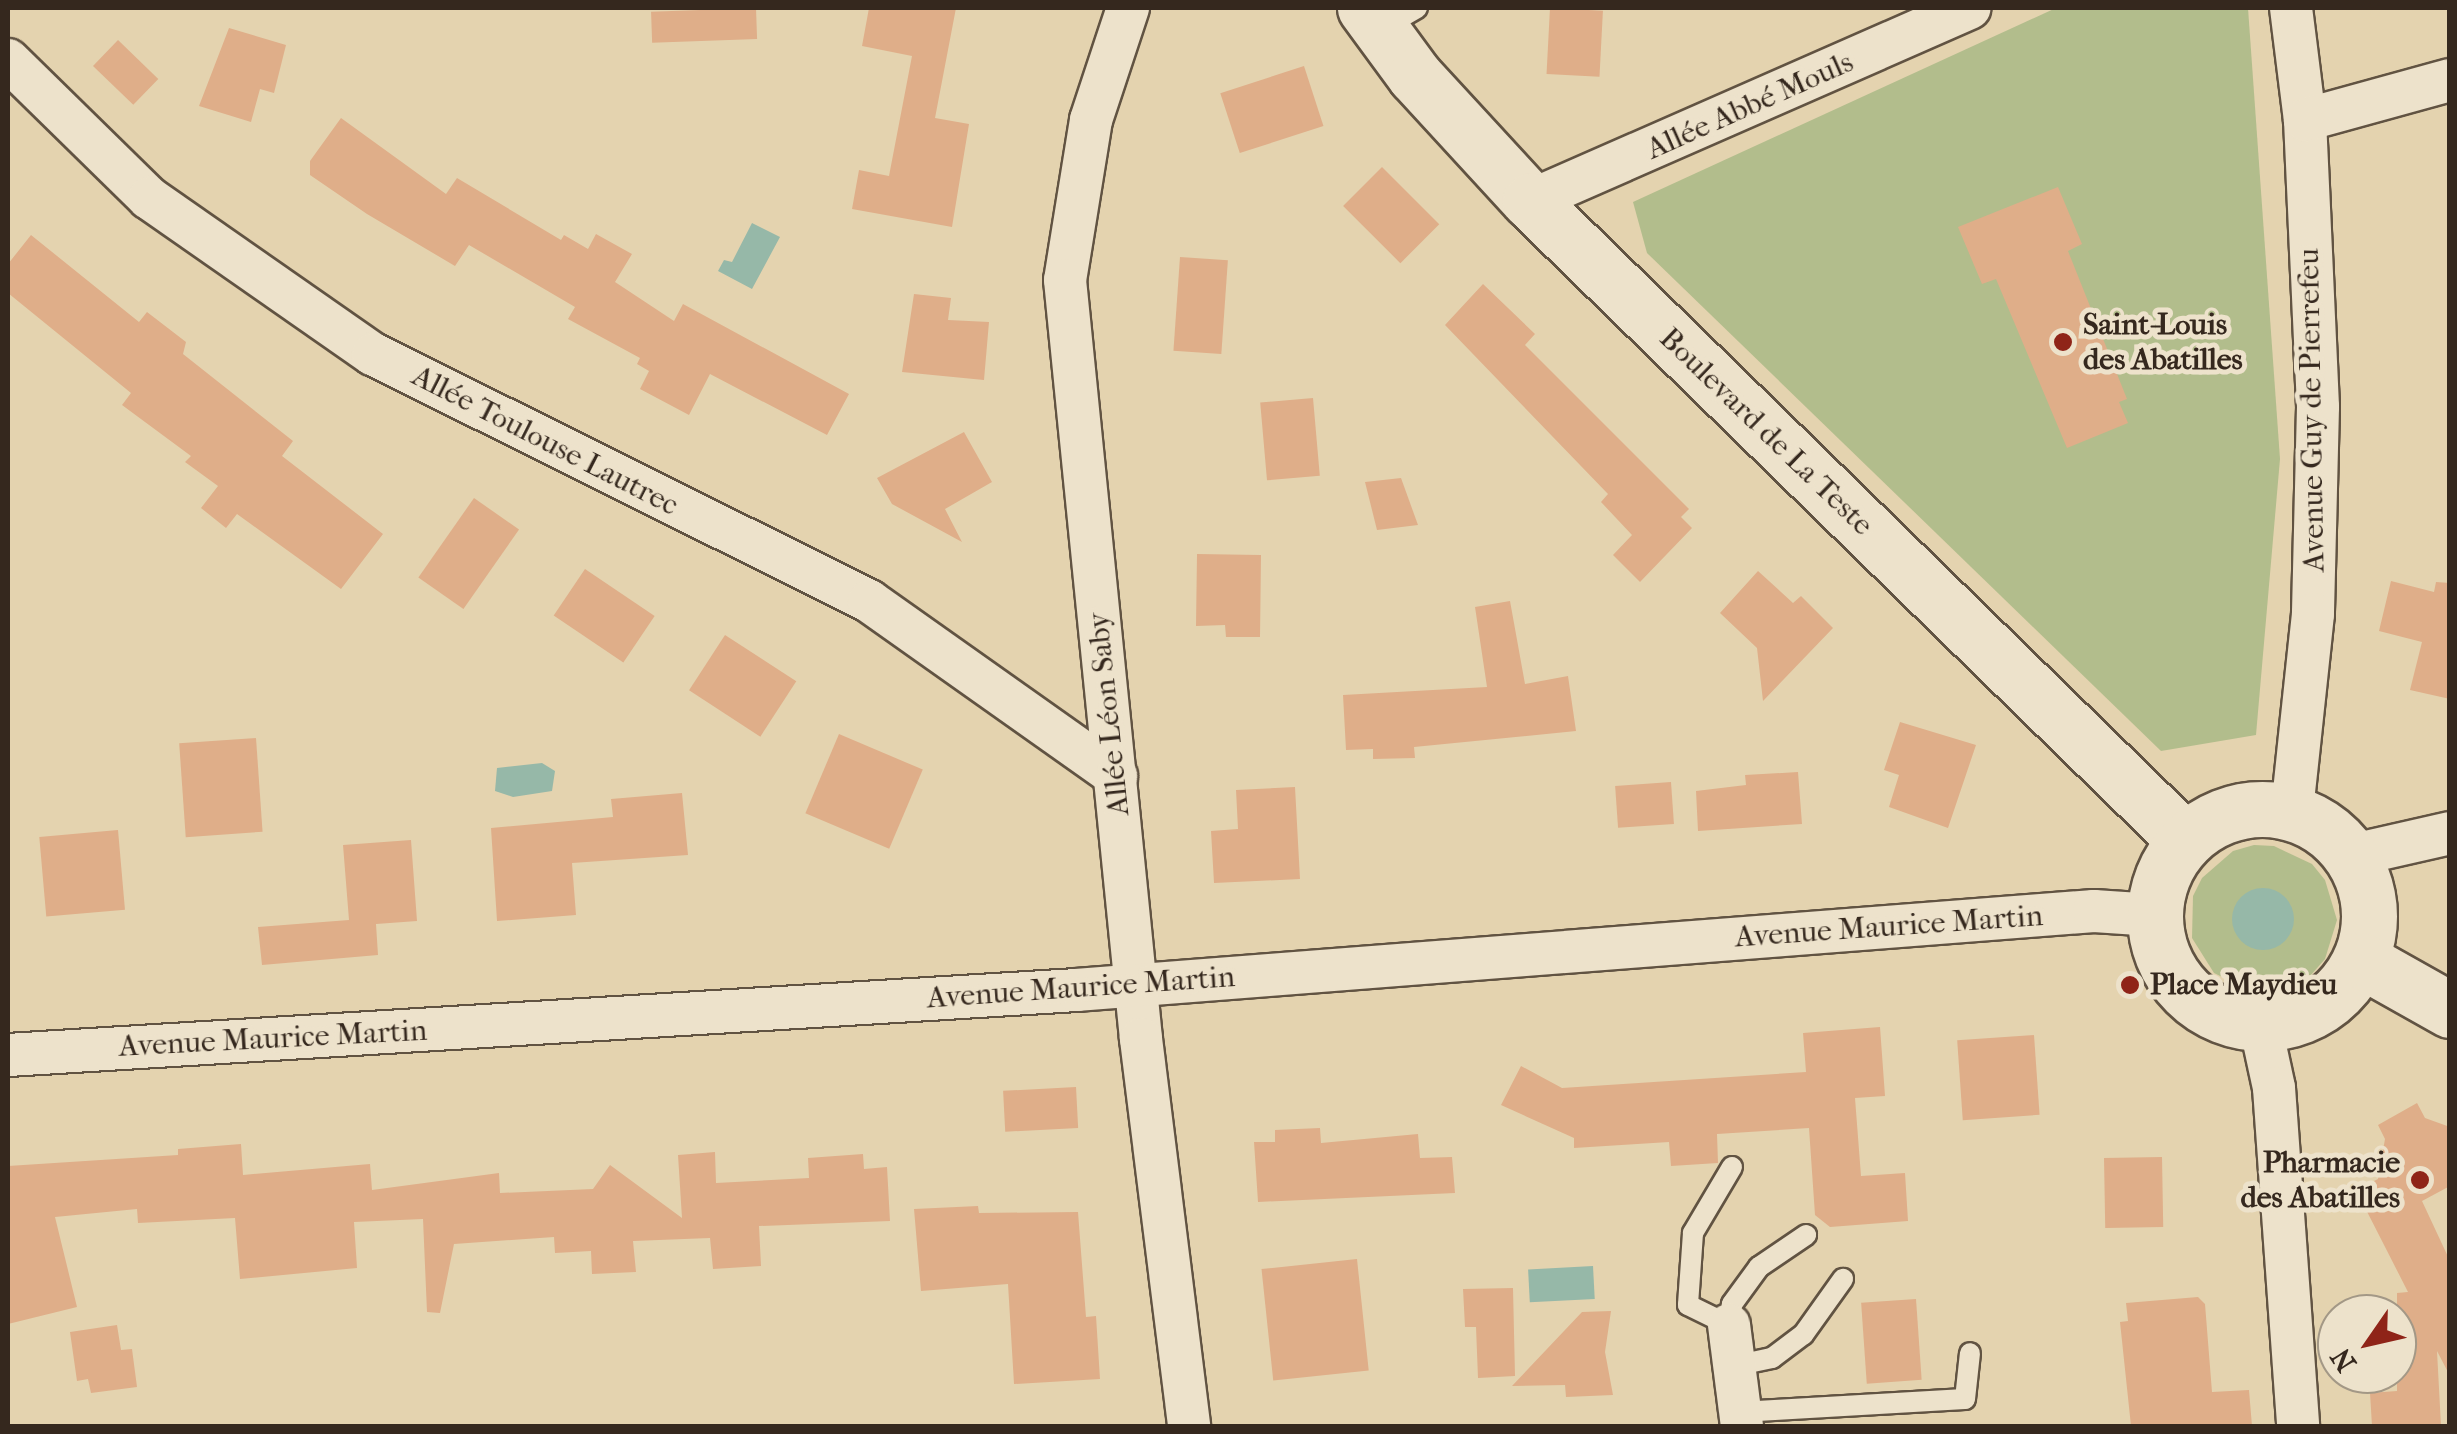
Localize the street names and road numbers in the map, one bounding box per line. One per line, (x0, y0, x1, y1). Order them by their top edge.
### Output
street label: Allée Abbé Mouls (1641, 44, 1859, 168)
street label: Avenue Guy de Pierrefeu (2291, 248, 2333, 572)
street label: Boulevard de La Teste (1652, 321, 1880, 543)
street label: Allée Toulouse Lautrec (406, 358, 684, 524)
street label: Allée Léon Saby (1080, 611, 1138, 817)
street label: Avenue Maurice Martin (1734, 898, 2044, 956)
street label: Avenue Maurice Martin (926, 959, 1236, 1017)
street label: Avenue Maurice Martin (118, 1013, 428, 1065)

